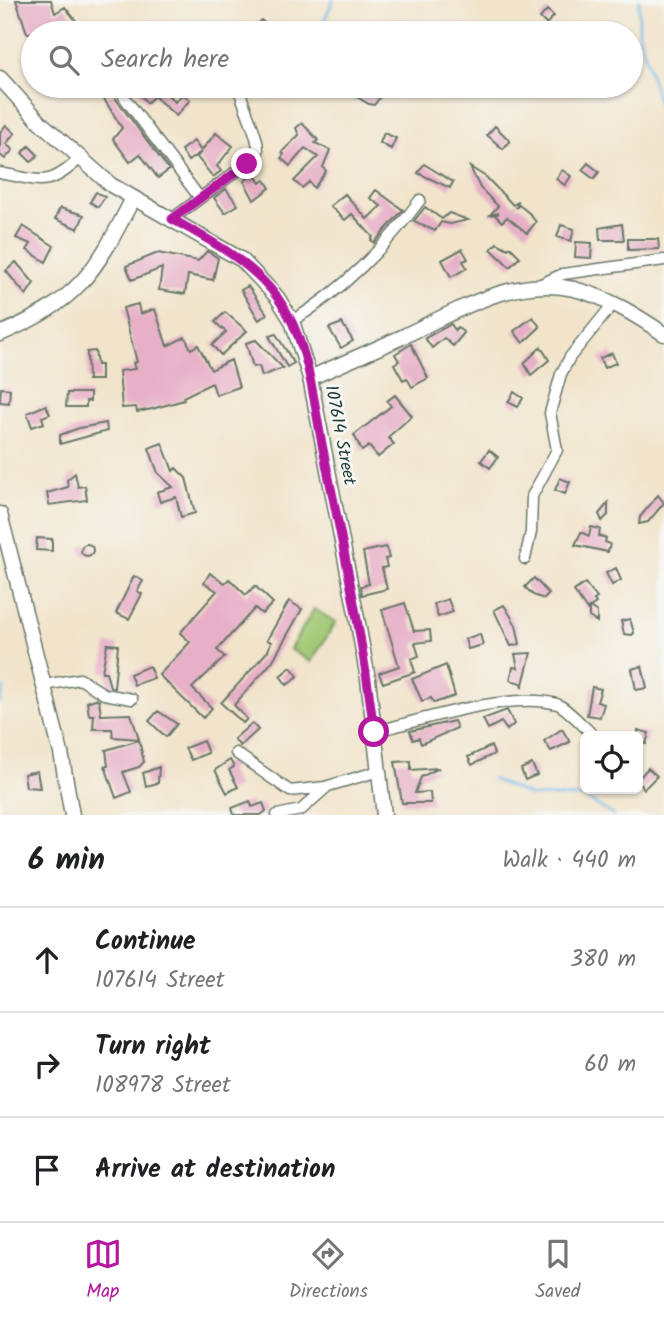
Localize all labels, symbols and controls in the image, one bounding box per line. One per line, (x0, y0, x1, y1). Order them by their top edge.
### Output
search box (21, 21, 643, 98)
text: Search here (101, 39, 229, 81)
icon: search (45, 41, 83, 79)
route end (231, 148, 262, 179)
street label: 107614 Street (316, 383, 364, 489)
route start (358, 716, 389, 747)
map controls (580, 731, 643, 794)
button: locate (580, 731, 643, 794)
text: 6 min (28, 837, 105, 885)
text: Walk · 440 m (503, 843, 636, 879)
text: Continue (95, 921, 196, 963)
icon: ahead (28, 941, 66, 979)
text: 380 m (570, 942, 636, 978)
text: 107614 Street (95, 963, 225, 999)
text: Turn right (95, 1026, 211, 1068)
icon: right (28, 1046, 66, 1084)
text: 60 m (584, 1047, 636, 1083)
text: 108978 Street (95, 1068, 231, 1104)
text: Arrive at destination (95, 1149, 335, 1191)
icon: arrive (28, 1151, 66, 1189)
tab: Map (84, 1235, 122, 1307)
tab: Directions (289, 1235, 368, 1307)
tab: Saved (535, 1235, 580, 1307)

